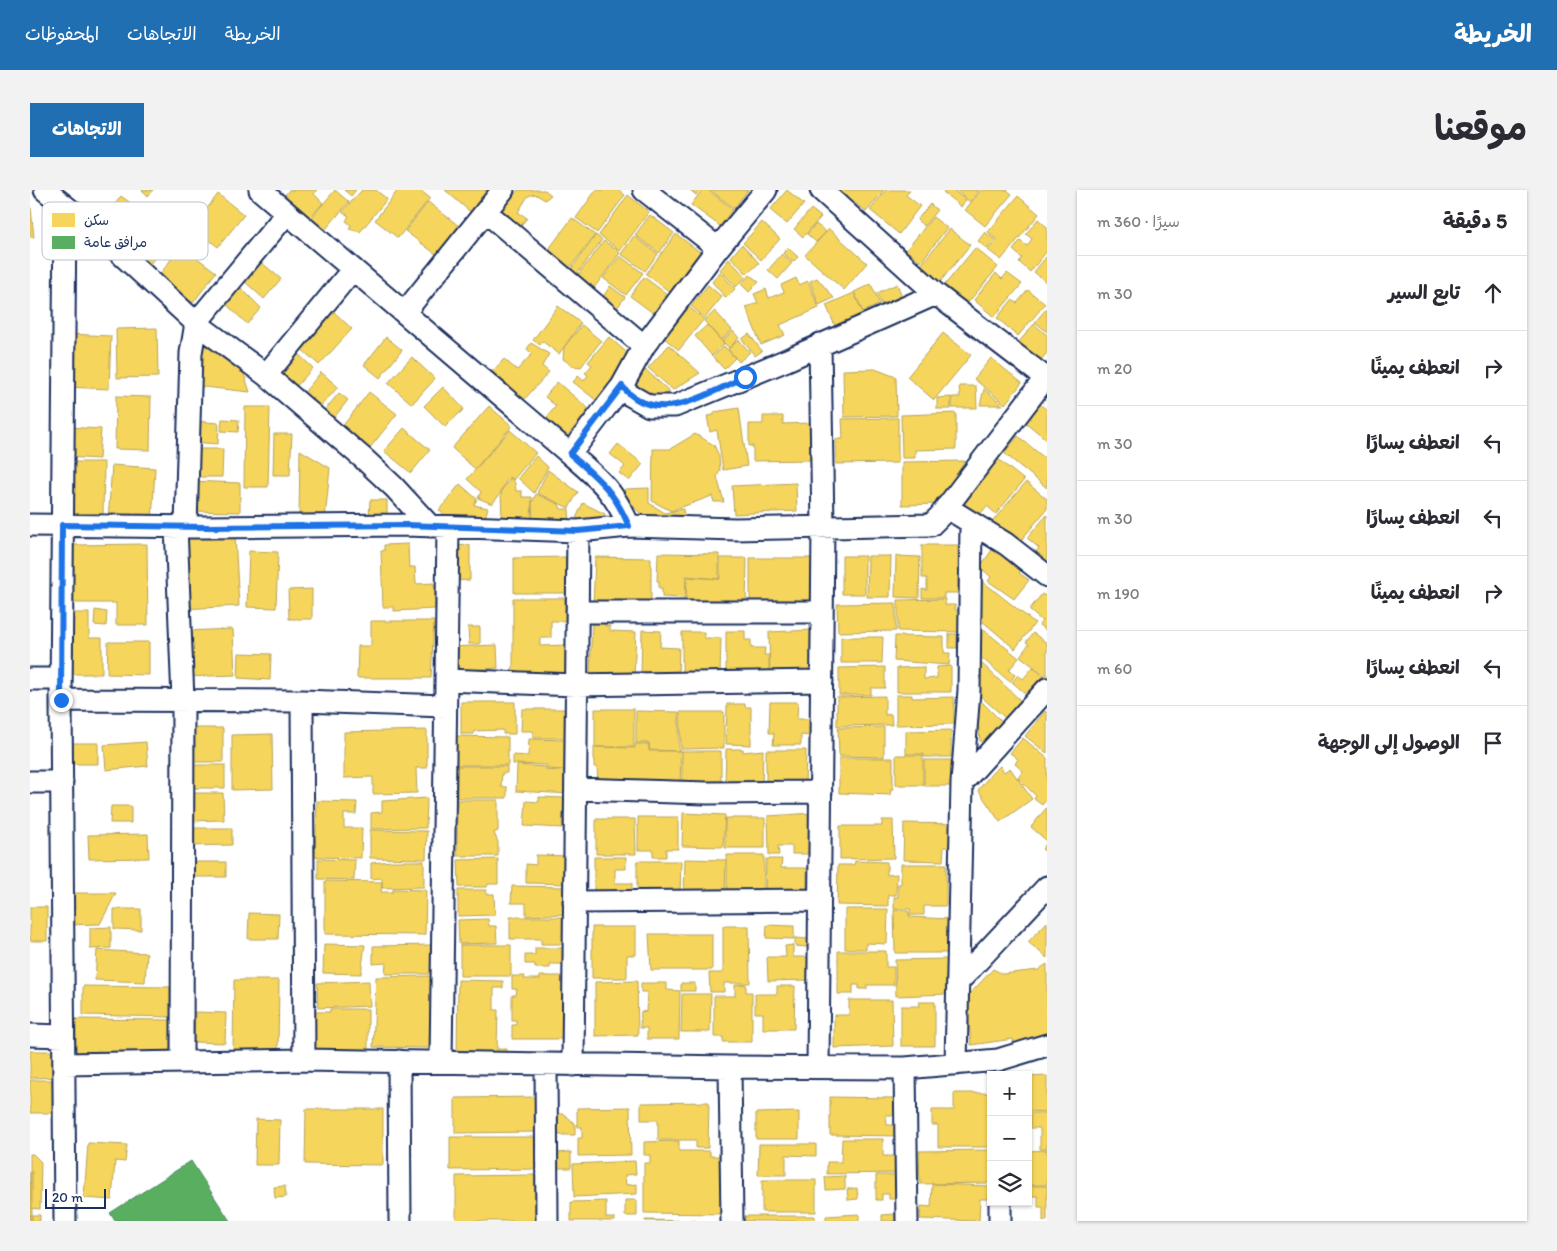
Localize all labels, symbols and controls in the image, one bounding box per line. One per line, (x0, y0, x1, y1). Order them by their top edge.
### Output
text: الخريطة (1454, 19, 1532, 48)
text: المحفوظات (25, 23, 99, 45)
text: الاتجاهات (127, 23, 197, 45)
text: الخريطة (225, 23, 281, 45)
button: الاتجاهات (30, 103, 144, 157)
text: موقعنا (1434, 107, 1527, 149)
legend (42, 202, 208, 260)
text: 5 دقيقة (1443, 208, 1507, 233)
text: سكن (84, 212, 109, 229)
text: سيرًا · 360 m (1097, 212, 1180, 231)
text: مرافق عامة (84, 234, 147, 251)
icon: ahead (1479, 279, 1507, 307)
text: تابع السير (1388, 281, 1460, 304)
text: 30 m (1097, 284, 1133, 303)
icon: right (1479, 354, 1507, 382)
text: انعطف يمينًا (1371, 356, 1460, 379)
text: 20 m (1097, 359, 1132, 378)
route start (734, 366, 757, 389)
icon: left (1479, 429, 1507, 457)
text: انعطف يسارًا (1366, 431, 1460, 454)
text: 30 m (1097, 434, 1133, 453)
icon: left (1479, 504, 1507, 532)
text: انعطف يسارًا (1366, 506, 1460, 529)
text: 30 m (1097, 509, 1133, 528)
icon: right (1479, 579, 1507, 607)
text: انعطف يمينًا (1371, 581, 1460, 604)
text: 190 m (1097, 584, 1140, 603)
icon: left (1479, 654, 1507, 682)
text: انعطف يسارًا (1366, 656, 1460, 679)
text: 60 m (1097, 659, 1132, 678)
route end (50, 689, 73, 712)
icon: arrive (1479, 729, 1507, 757)
text: الوصول إلى الوجهة (1318, 731, 1460, 754)
map controls (987, 1071, 1032, 1206)
button: + (987, 1071, 1032, 1116)
button: − (987, 1116, 1032, 1161)
button: layers (987, 1161, 1032, 1206)
scale bar (45, 1186, 106, 1209)
text: 20 m (52, 1189, 83, 1206)

